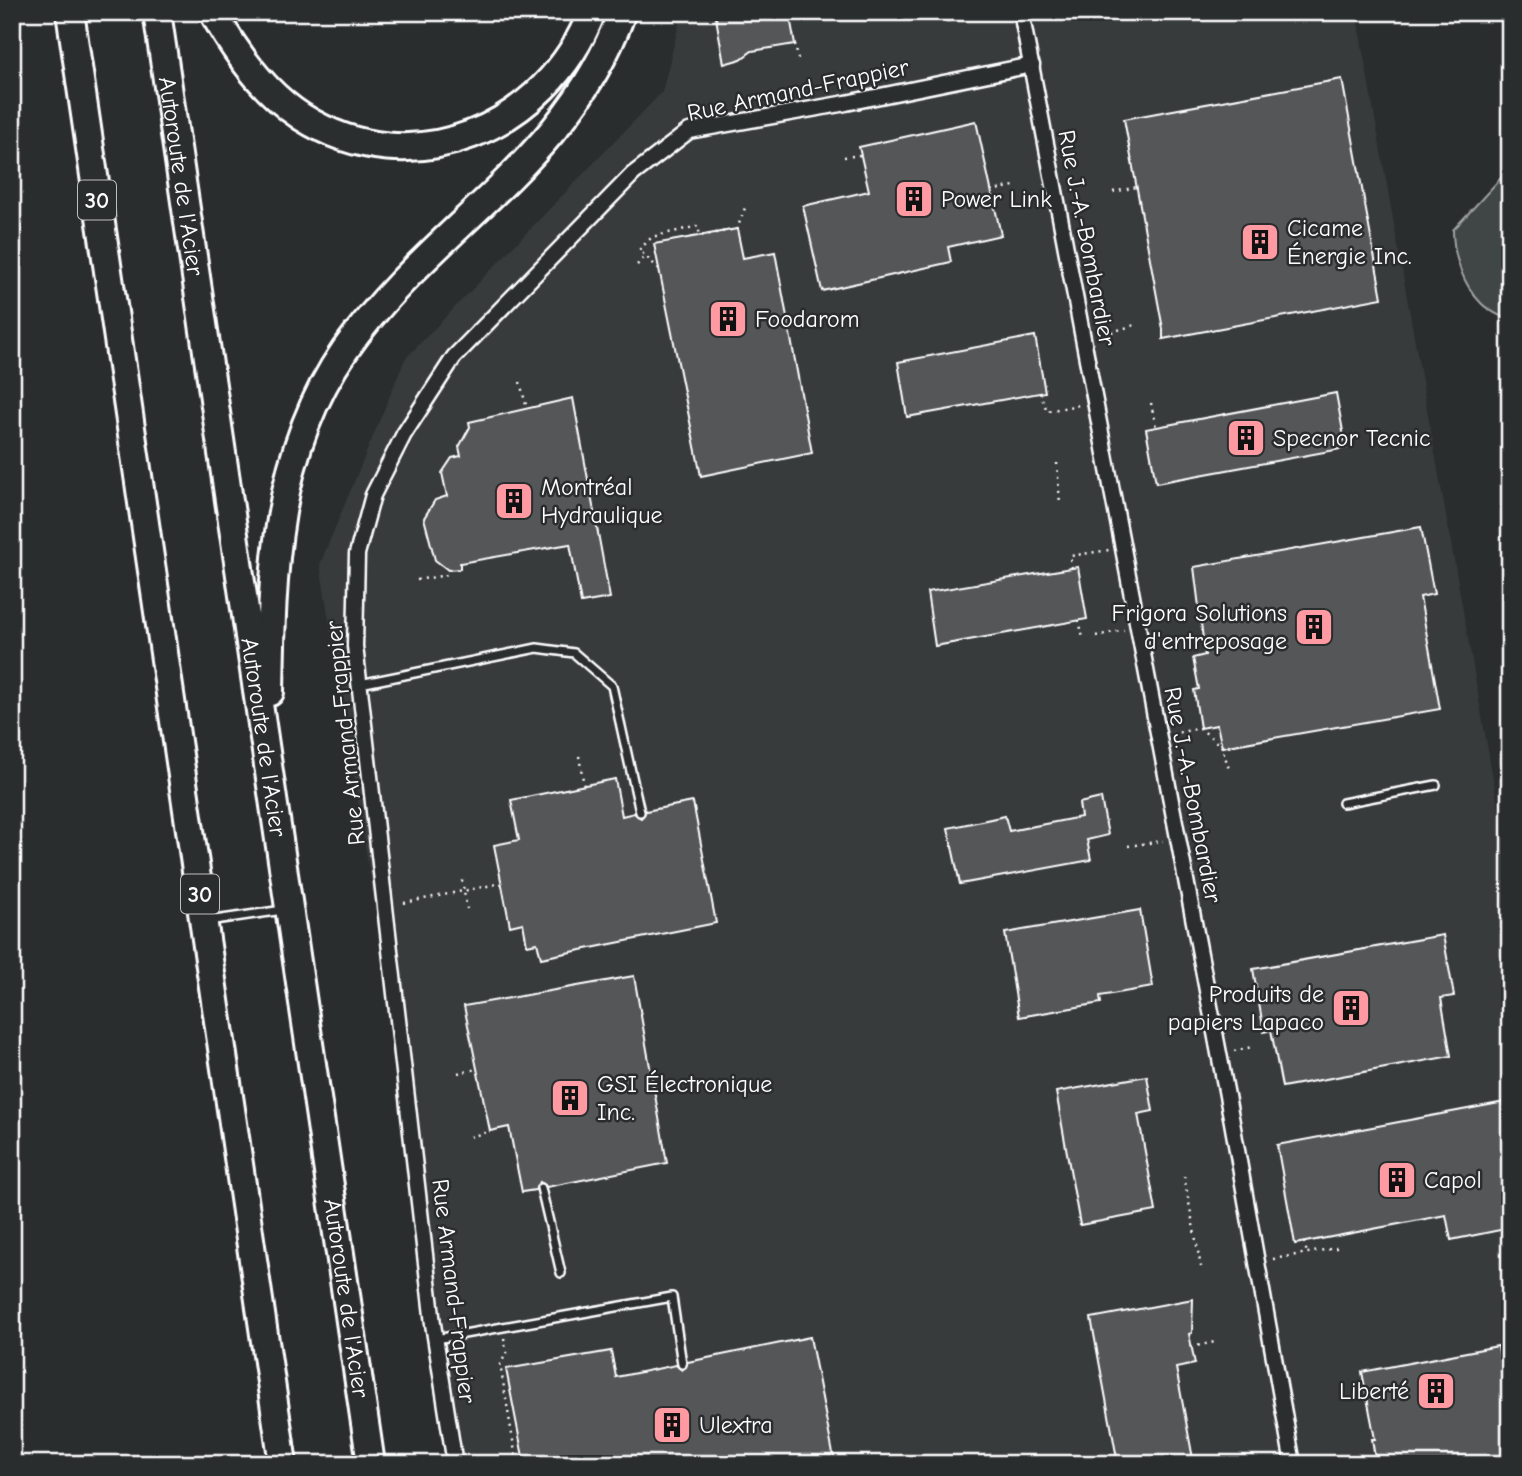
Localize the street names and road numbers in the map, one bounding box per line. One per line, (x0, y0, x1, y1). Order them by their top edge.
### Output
street label: Rue Armand-Frappier (685, 53, 912, 127)
street label: Autoroute de l'Acier (153, 75, 210, 278)
street label: Rue J.-A.-Bombardier (1052, 128, 1122, 349)
road number: 30 (78, 181, 116, 220)
street label: Rue Armand-Frappier (319, 619, 371, 847)
street label: Autoroute de l'Acier (235, 636, 292, 839)
street label: Rue J.-A.-Bombardier (1158, 685, 1228, 906)
road number: 30 (181, 874, 219, 914)
street label: Rue Armand-Frappier (426, 1177, 482, 1405)
street label: Autoroute de l'Acier (318, 1197, 375, 1400)

